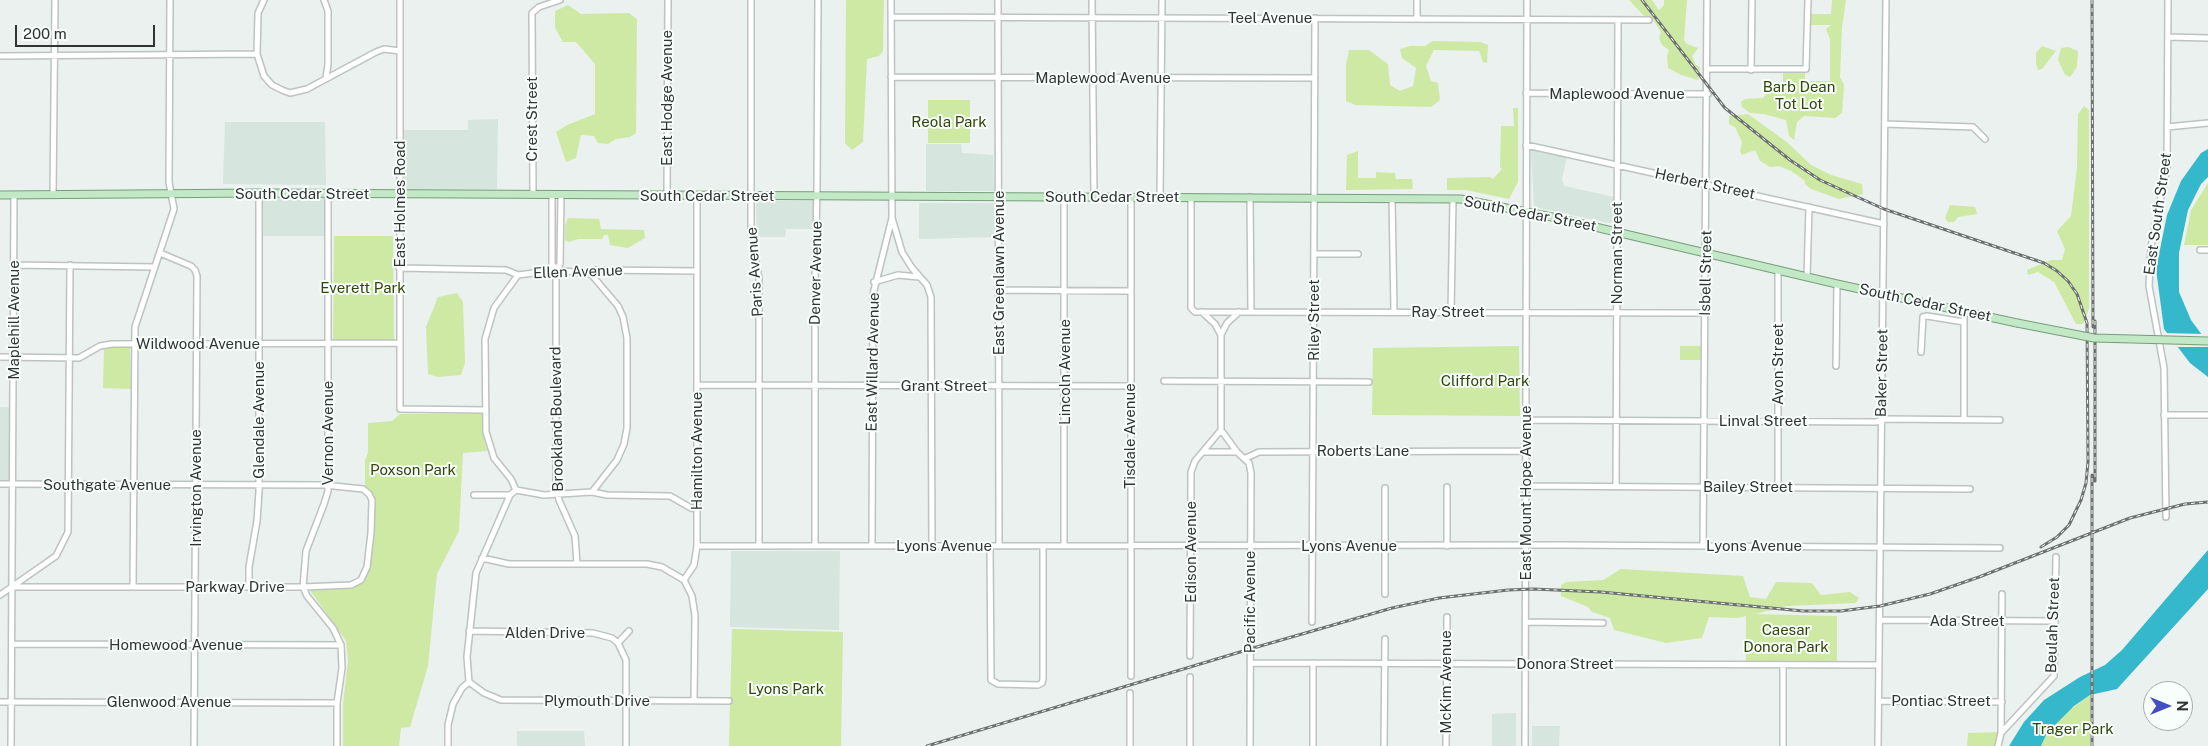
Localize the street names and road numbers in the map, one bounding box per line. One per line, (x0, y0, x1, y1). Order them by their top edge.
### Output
street label: Teel Avenue (1228, 9, 1312, 27)
street label: East Hodge Avenue (658, 30, 676, 166)
street label: Maplewood Avenue (1035, 69, 1171, 87)
street label: Crest Street (523, 76, 541, 162)
street label: Maplewood Avenue (1549, 85, 1685, 103)
street label: East Holmes Road (391, 141, 409, 267)
street label: East South Street (2140, 152, 2176, 276)
street label: Herbert Street (1653, 165, 1757, 203)
street label: South Cedar Street (235, 185, 369, 203)
street label: South Cedar Street (640, 187, 774, 205)
street label: South Cedar Street (1045, 188, 1179, 206)
street label: East Greenlawn Avenue (990, 191, 1008, 355)
street label: South Cedar Street (1462, 192, 1598, 236)
street label: Norman Street (1608, 202, 1626, 304)
street label: Denver Avenue (806, 221, 826, 325)
street label: Paris Avenue (743, 226, 767, 318)
street label: Isbell Street (1696, 230, 1716, 316)
street label: Maplehill Avenue (5, 260, 23, 380)
street label: Ellen Avenue (533, 261, 623, 283)
street label: Riley Street (1305, 279, 1323, 361)
street label: South Cedar Street (1857, 280, 1993, 326)
street label: East Willard Avenue (863, 292, 883, 432)
street label: Ray Street (1411, 303, 1485, 321)
street label: Lincoln Avenue (1056, 319, 1074, 425)
street label: Avon Street (1769, 323, 1787, 405)
street label: Baker Street (1872, 329, 1892, 417)
street label: Wildwood Avenue (136, 335, 260, 353)
street label: Brookland Boulevard (547, 346, 567, 492)
street label: Glendale Avenue (250, 361, 268, 479)
street label: Grant Street (901, 377, 987, 395)
street label: Vernon Avenue (319, 381, 337, 485)
street label: Tisdale Avenue (1121, 383, 1139, 489)
street label: Hamilton Avenue (688, 392, 706, 510)
street label: East Mount Hope Avenue (1517, 405, 1535, 581)
street label: Linval Street (1719, 412, 1807, 430)
street label: Irvington Avenue (187, 429, 205, 547)
street label: Roberts Lane (1317, 442, 1409, 460)
street label: Southgate Avenue (43, 476, 171, 494)
street label: Bailey Street (1703, 478, 1793, 496)
street label: Edison Avenue (1182, 501, 1200, 603)
street label: Lyons Avenue (896, 537, 992, 555)
street label: Lyons Avenue (1301, 537, 1397, 555)
street label: Lyons Avenue (1706, 537, 1802, 555)
street label: Pacific Avenue (1241, 551, 1259, 653)
street label: Beulah Street (2042, 577, 2064, 673)
street label: Parkway Drive (185, 578, 285, 596)
street label: Ada Street (1929, 612, 2005, 630)
street label: Alden Drive (505, 624, 585, 642)
street label: McKim Avenue (1437, 630, 1455, 734)
street label: Homewood Avenue (109, 636, 243, 654)
street label: Donora Street (1516, 655, 1614, 673)
street label: Plymouth Drive (544, 692, 650, 710)
street label: Pontiac Street (1891, 692, 1991, 710)
street label: Glenwood Avenue (107, 693, 231, 711)

